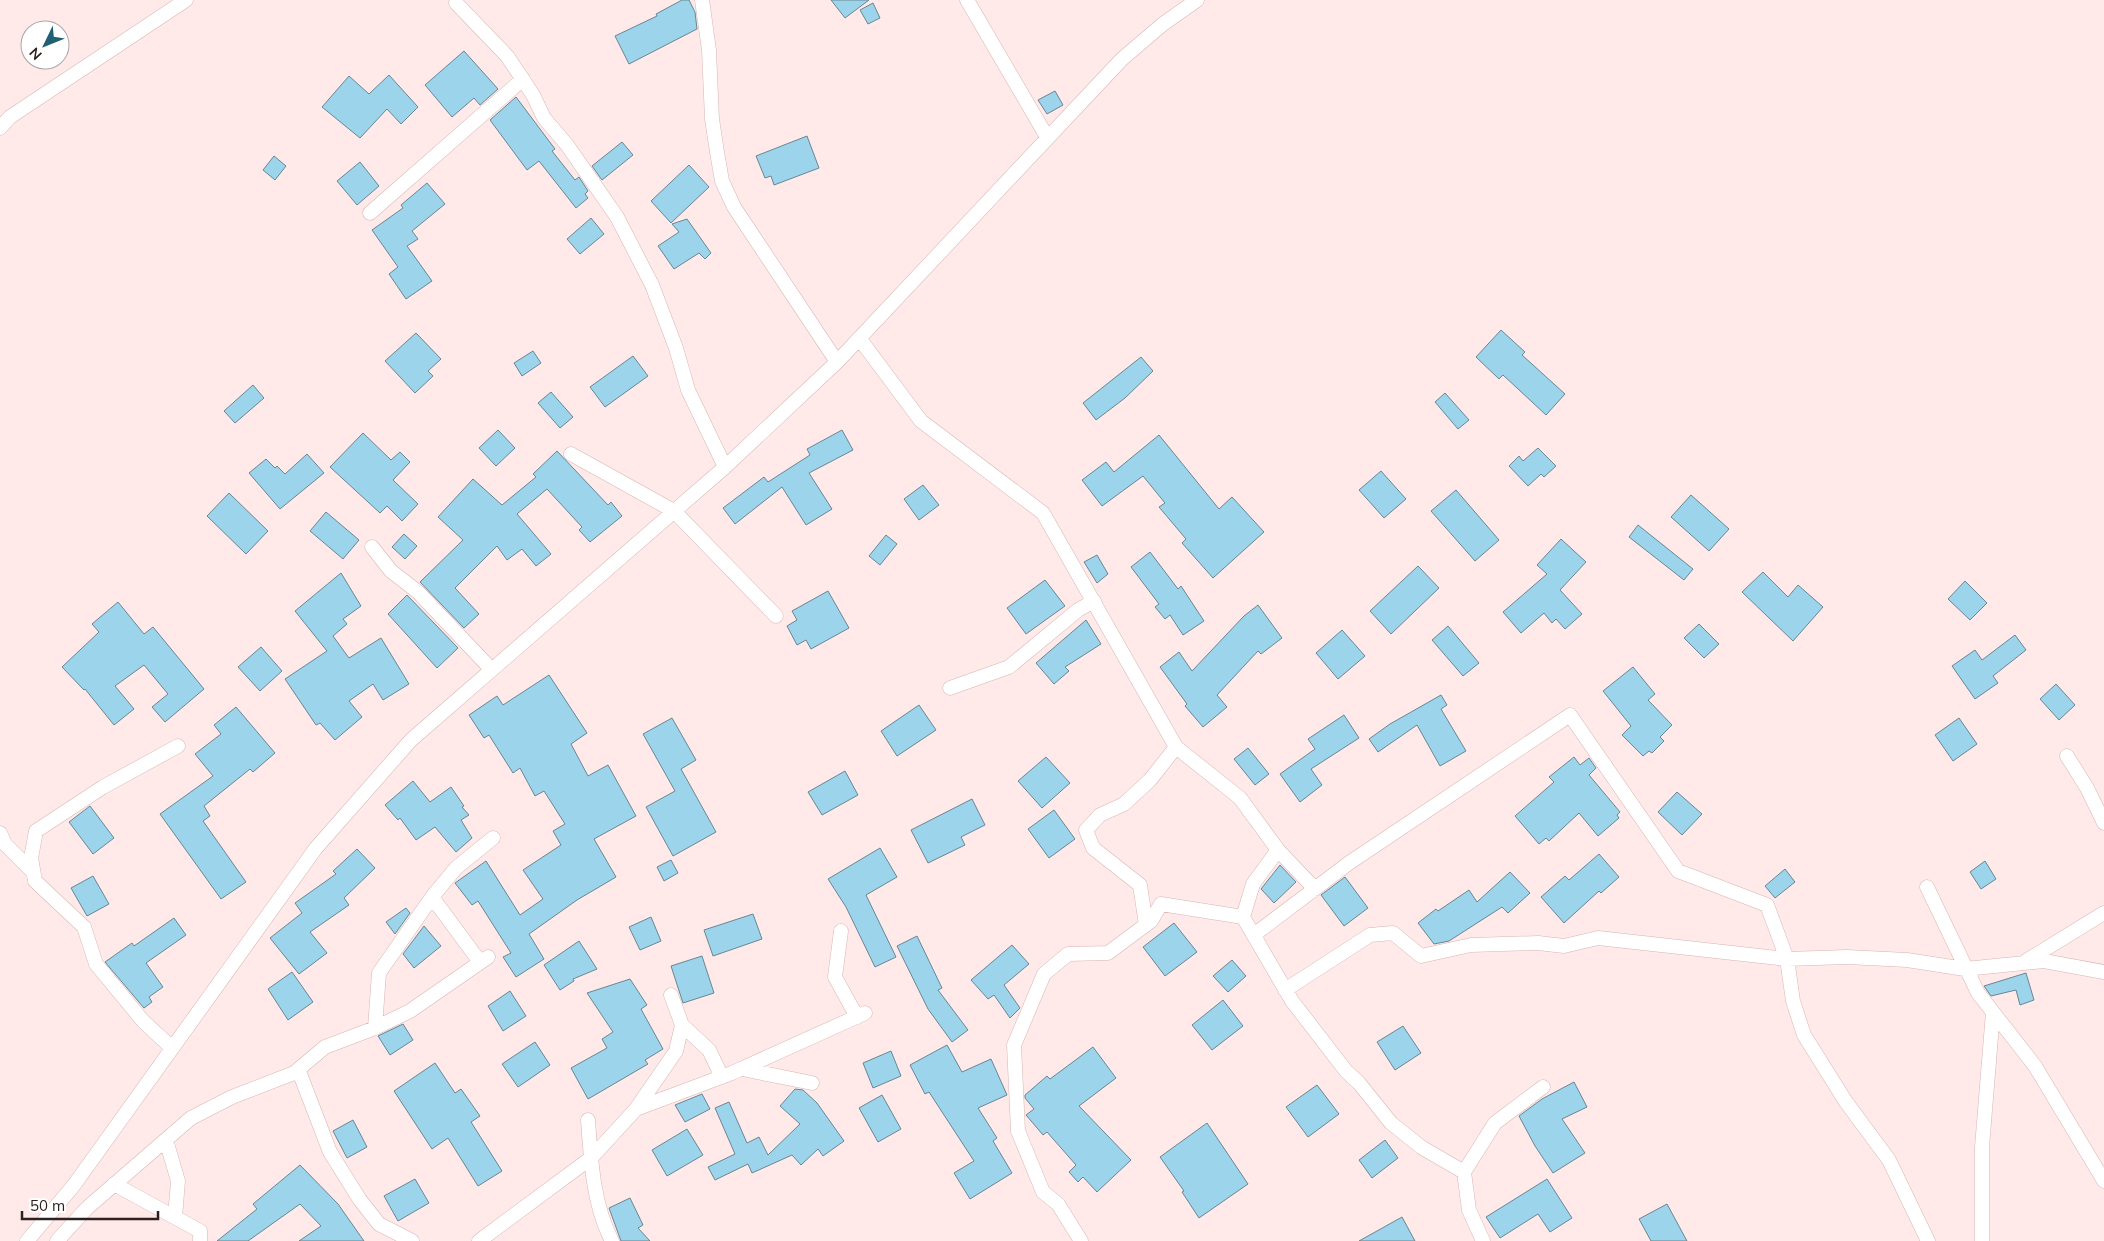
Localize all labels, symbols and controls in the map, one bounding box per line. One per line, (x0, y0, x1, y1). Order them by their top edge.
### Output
north arrow (20, 20, 70, 70)
text: N (25, 44, 46, 64)
scale bar (22, 1188, 159, 1220)
text: 50 m (30, 1196, 65, 1215)

